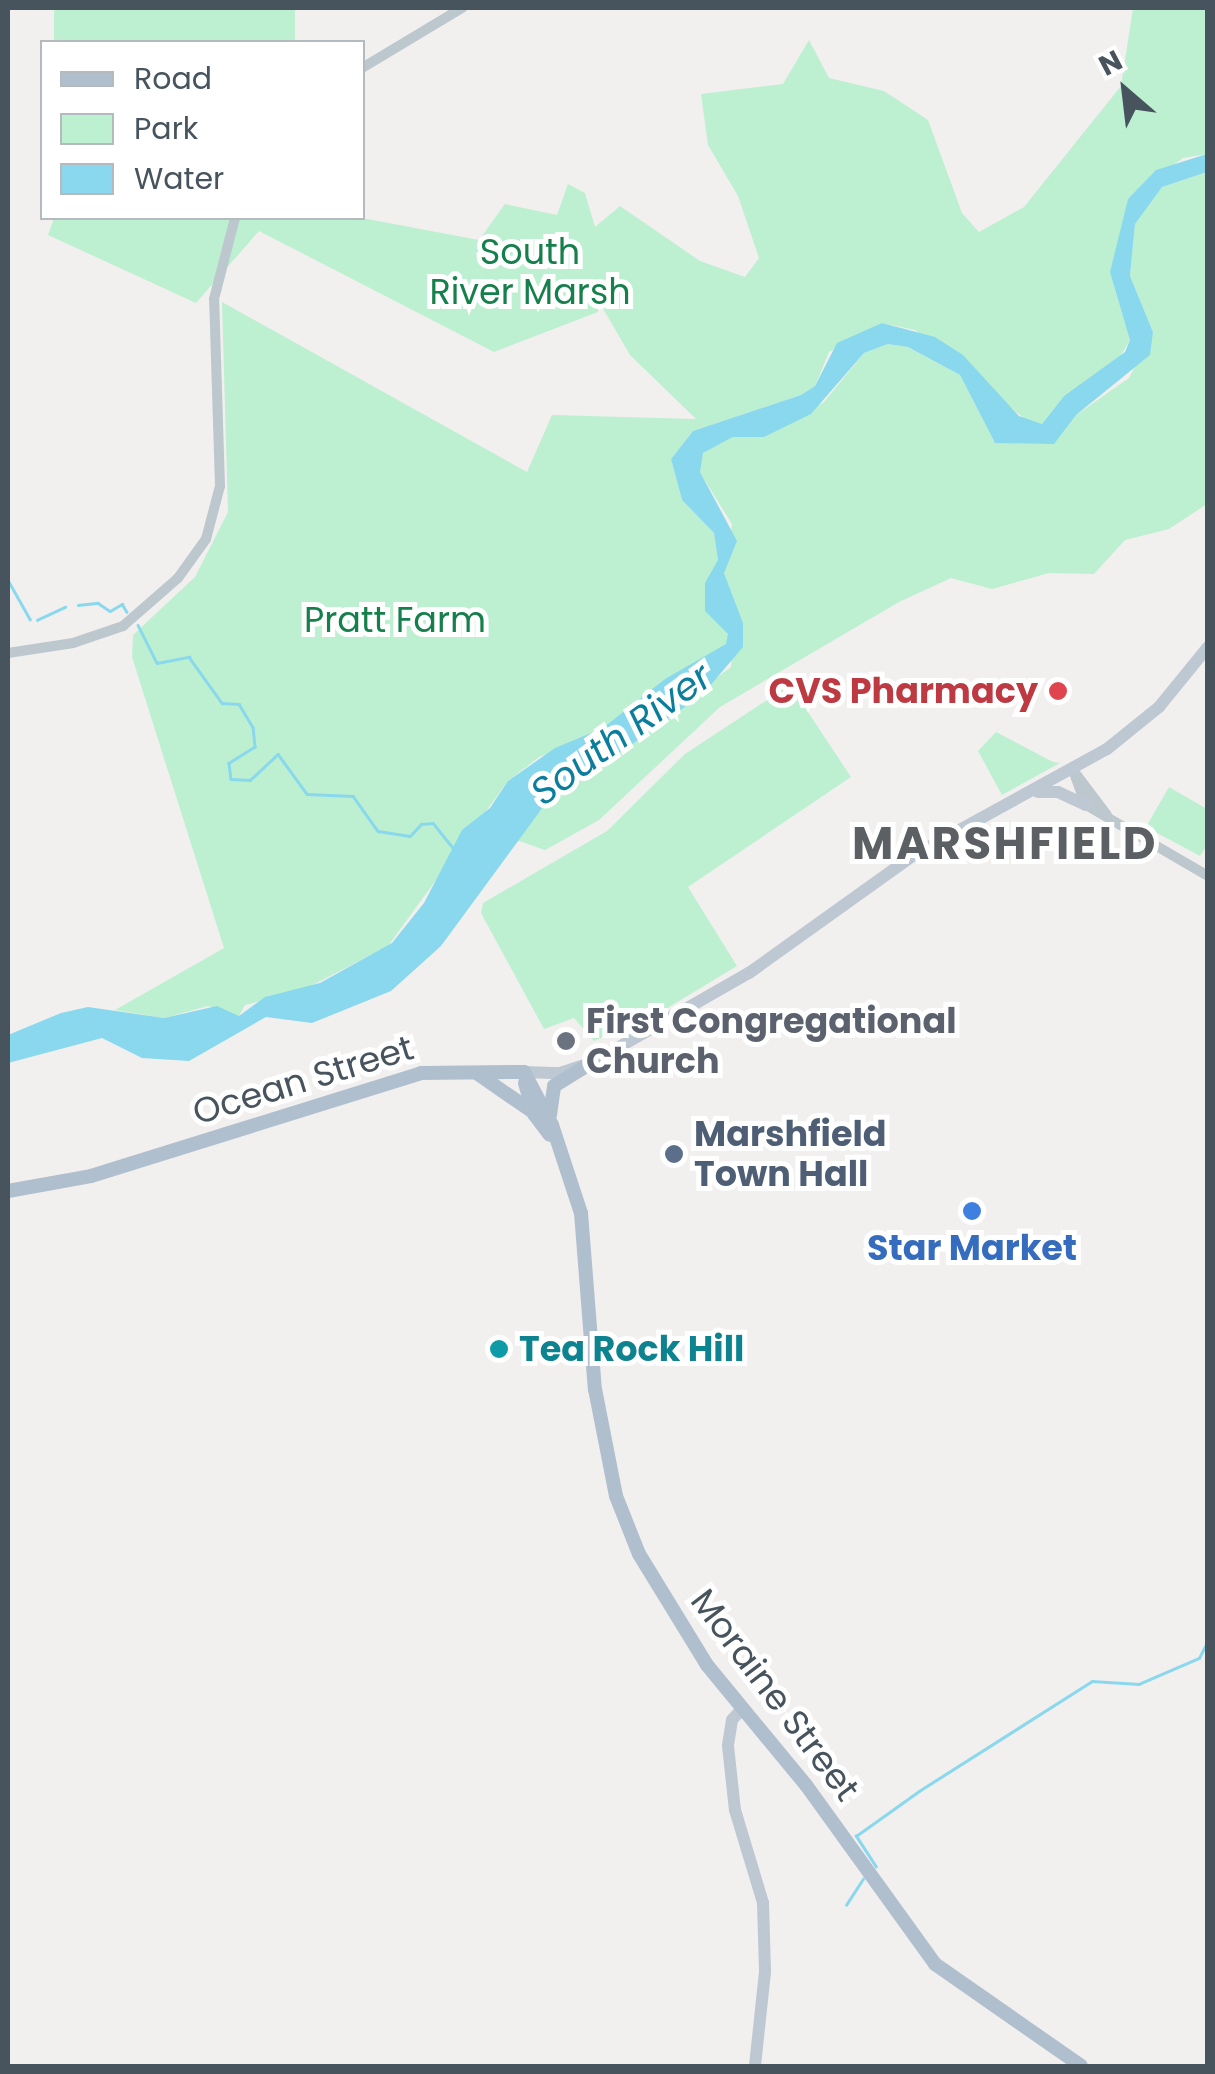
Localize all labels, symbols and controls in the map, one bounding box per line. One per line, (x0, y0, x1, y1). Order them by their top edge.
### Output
legend (40, 40, 365, 220)
north arrow (1075, 40, 1175, 140)
text: N (1092, 41, 1129, 85)
text: Road (134, 57, 212, 100)
text: Park (134, 107, 198, 150)
text: Water (134, 157, 224, 200)
park label: South River Marsh (429, 231, 631, 313)
park label: Pratt Farm (304, 599, 486, 641)
water label: South River (522, 653, 720, 815)
place label: CVS Pharmacy (769, 670, 1038, 712)
marker: CVS Pharmacy (1047, 680, 1069, 702)
district label: MARSHFIELD (852, 817, 1158, 871)
place label: First Congregational Church (586, 1000, 957, 1082)
street label: Ocean Street (188, 1027, 418, 1133)
marker: First Congregational Church (555, 1030, 577, 1052)
place label: Marshfield Town Hall (694, 1113, 887, 1195)
marker: Marshfield Town Hall (663, 1143, 685, 1165)
marker: Star Market (961, 1200, 983, 1222)
place label: Star Market (867, 1227, 1077, 1269)
place label: Tea Rock Hill (519, 1328, 744, 1370)
marker: Tea Rock Hill (488, 1338, 510, 1360)
street label: Moraine Street (682, 1581, 868, 1809)

